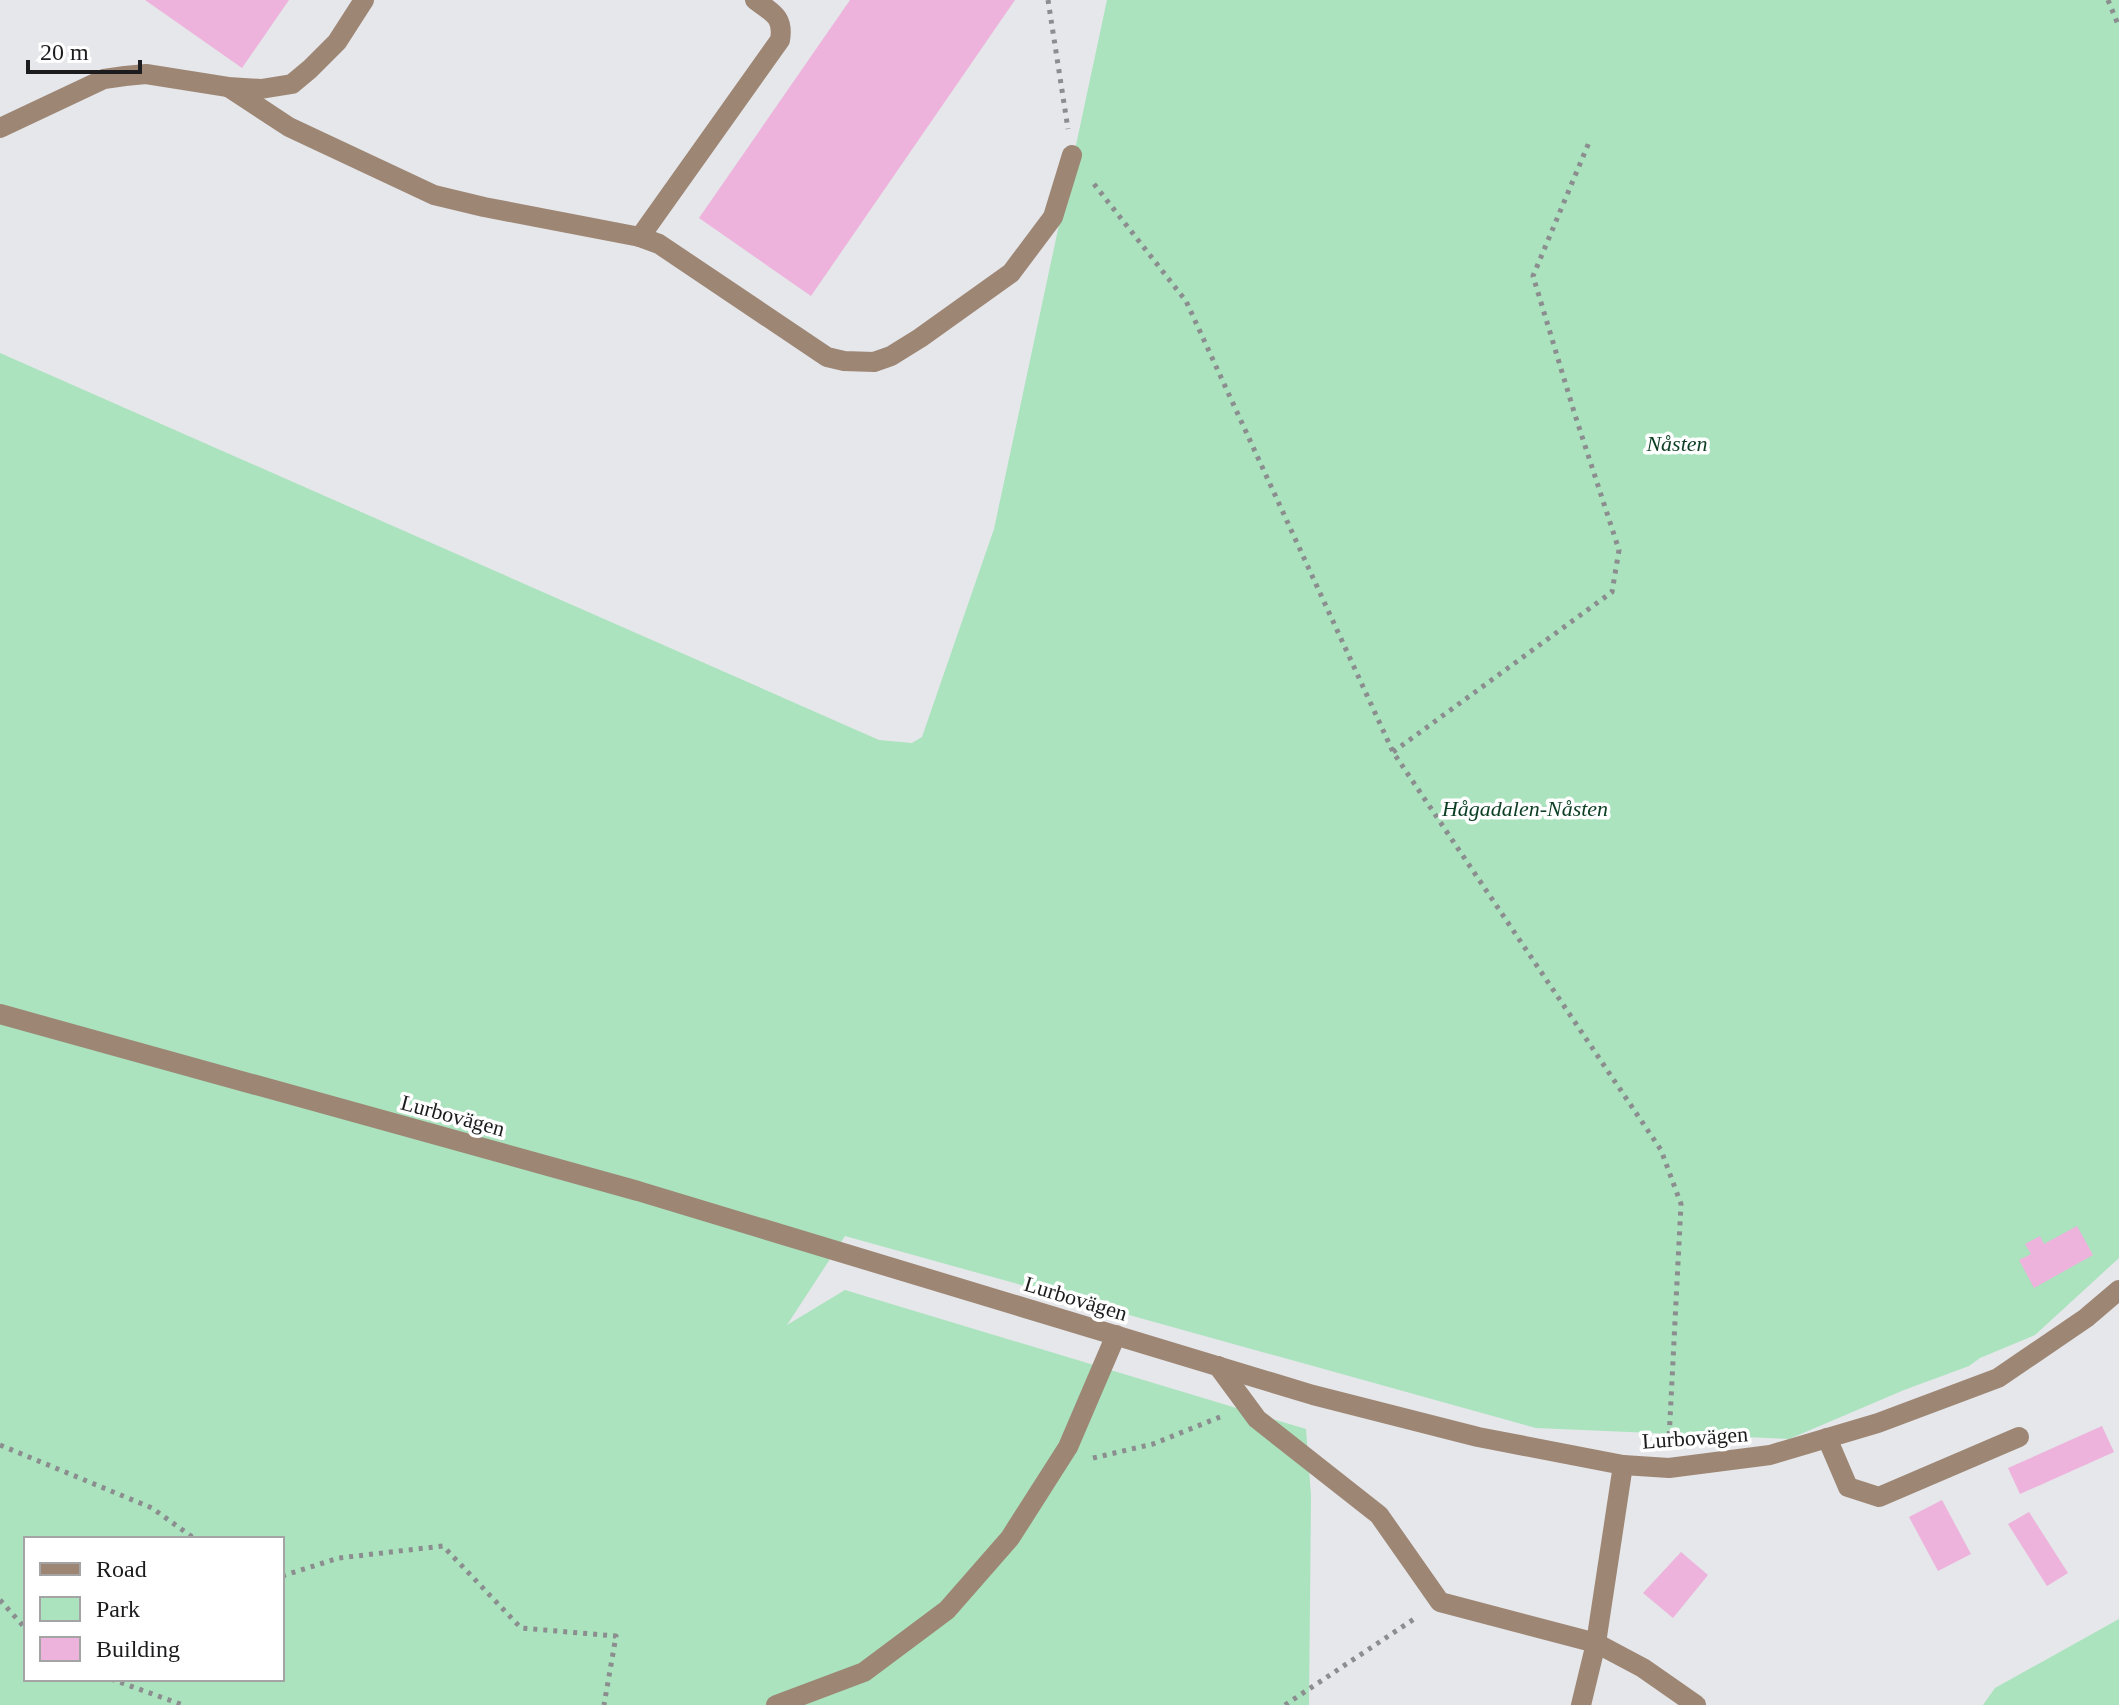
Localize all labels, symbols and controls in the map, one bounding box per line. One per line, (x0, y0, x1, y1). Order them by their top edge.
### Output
scale bar (28, 24, 140, 74)
text: 20 m (40, 39, 89, 65)
park label: Nåsten (1645, 431, 1708, 456)
park label: Hågadalen-Nåsten (1441, 796, 1608, 821)
street label: Lurbovägen (398, 1090, 507, 1141)
street label: Lurbovägen (1021, 1271, 1130, 1326)
street label: Lurbovägen (1641, 1421, 1749, 1454)
legend (24, 1537, 284, 1681)
text: Road (96, 1556, 147, 1582)
text: Park (96, 1596, 140, 1622)
text: Building (96, 1636, 180, 1662)

